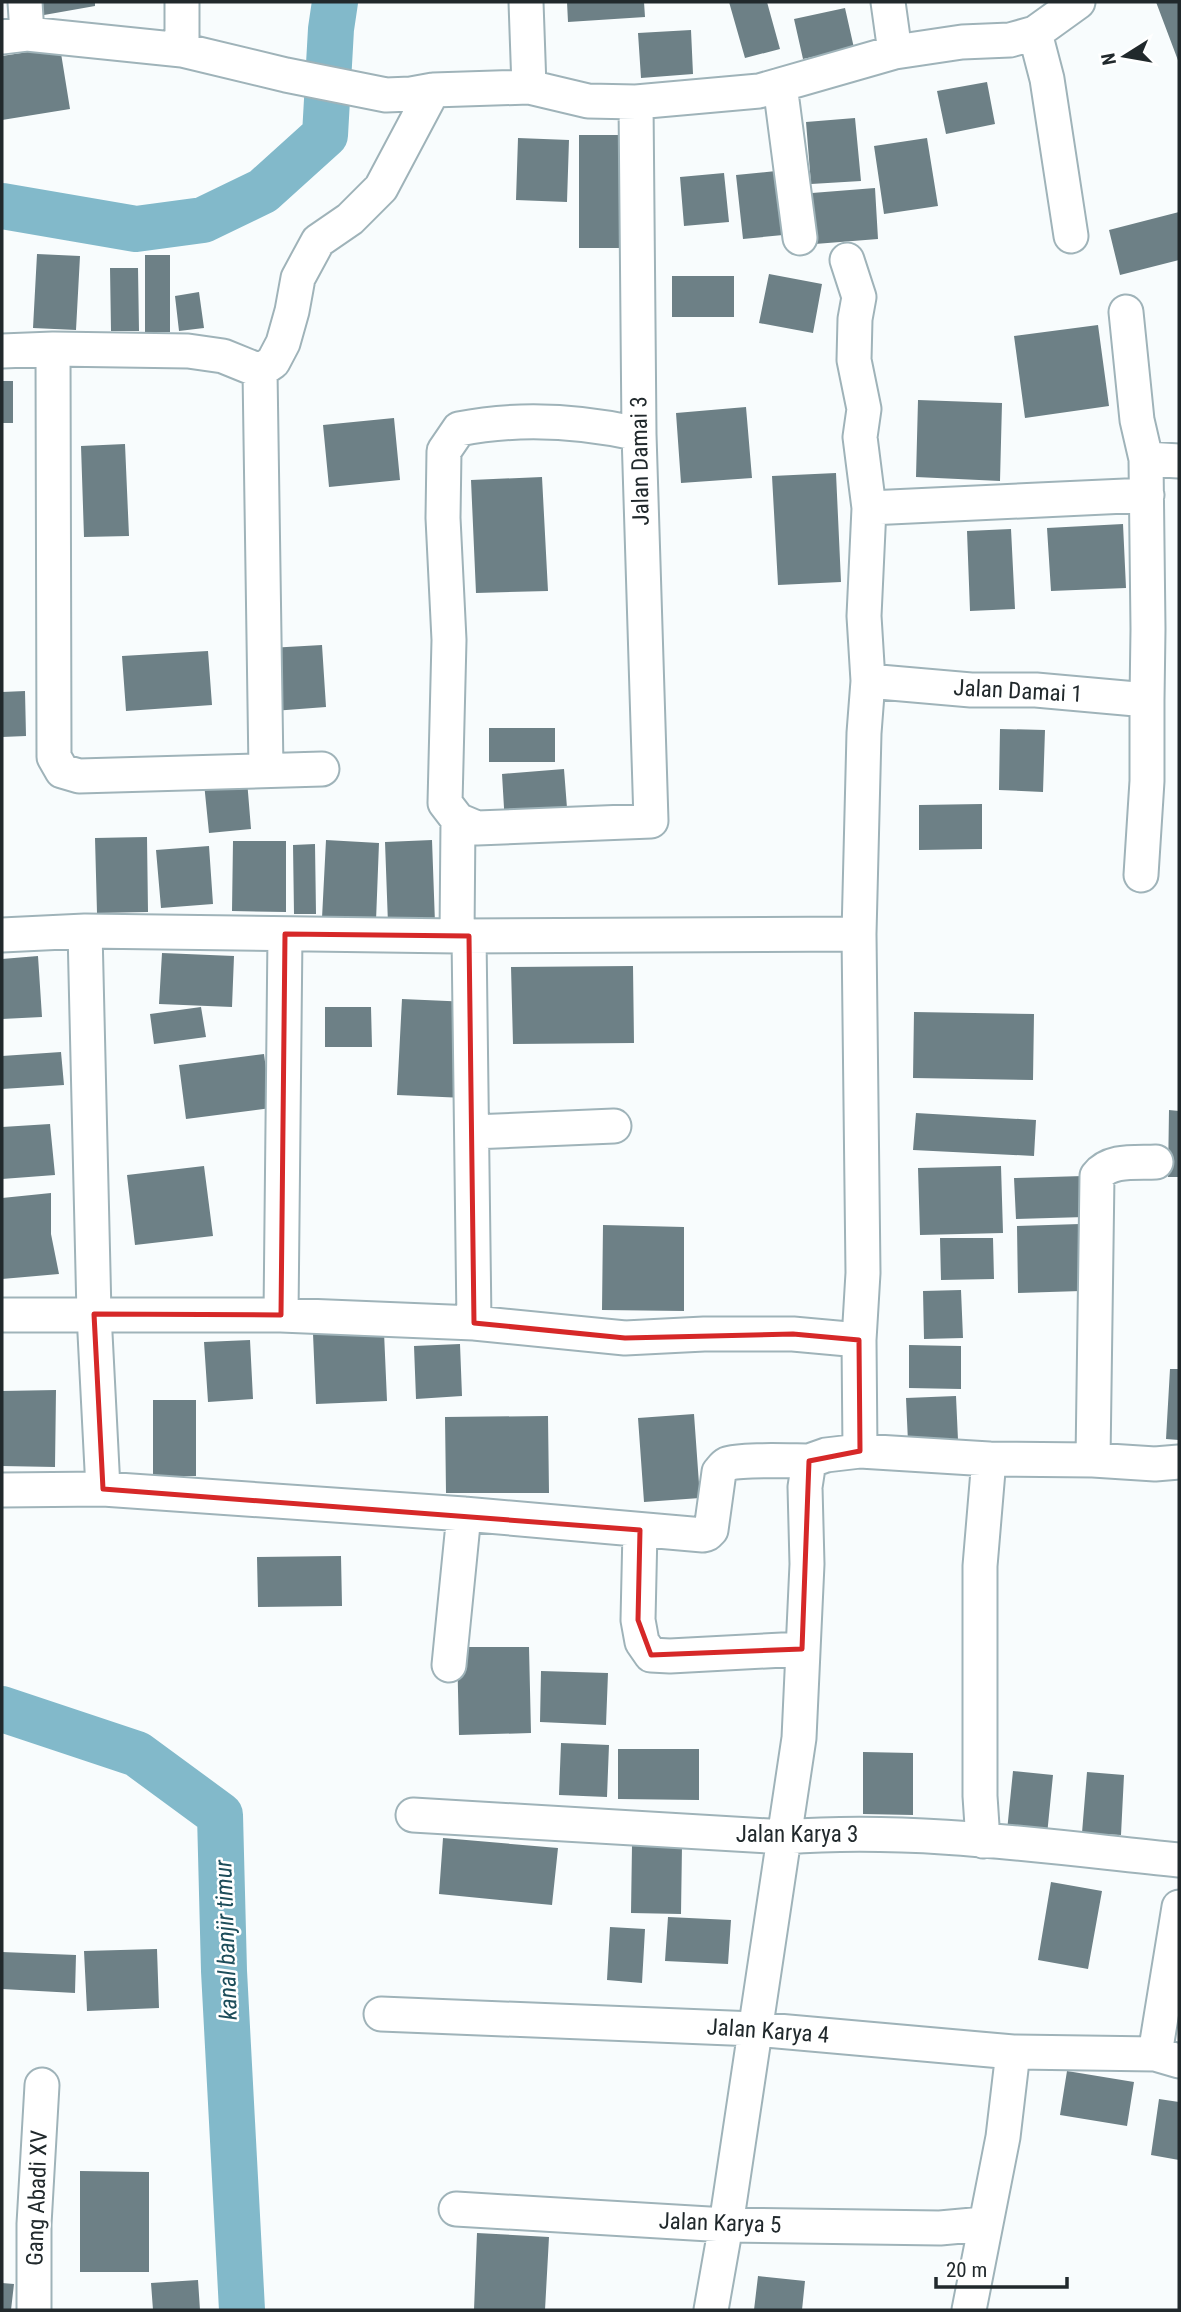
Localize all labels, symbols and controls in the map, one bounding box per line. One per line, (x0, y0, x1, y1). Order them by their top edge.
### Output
north arrow (1090, 21, 1160, 91)
text: N (1096, 51, 1121, 67)
street label: Jalan Damai 3 (625, 396, 655, 526)
street label: Jalan Damai 1 (953, 674, 1083, 708)
street label: Jalan Karya 3 (736, 1821, 858, 1848)
water label: kanal banjir timur (209, 1859, 243, 2020)
street label: Jalan Karya 4 (706, 2013, 830, 2049)
street label: Gang Abadi XV (21, 2130, 53, 2266)
street label: Jalan Karya 5 (658, 2207, 782, 2239)
scale bar (936, 2246, 1067, 2290)
text: 20 m (946, 2258, 987, 2282)

